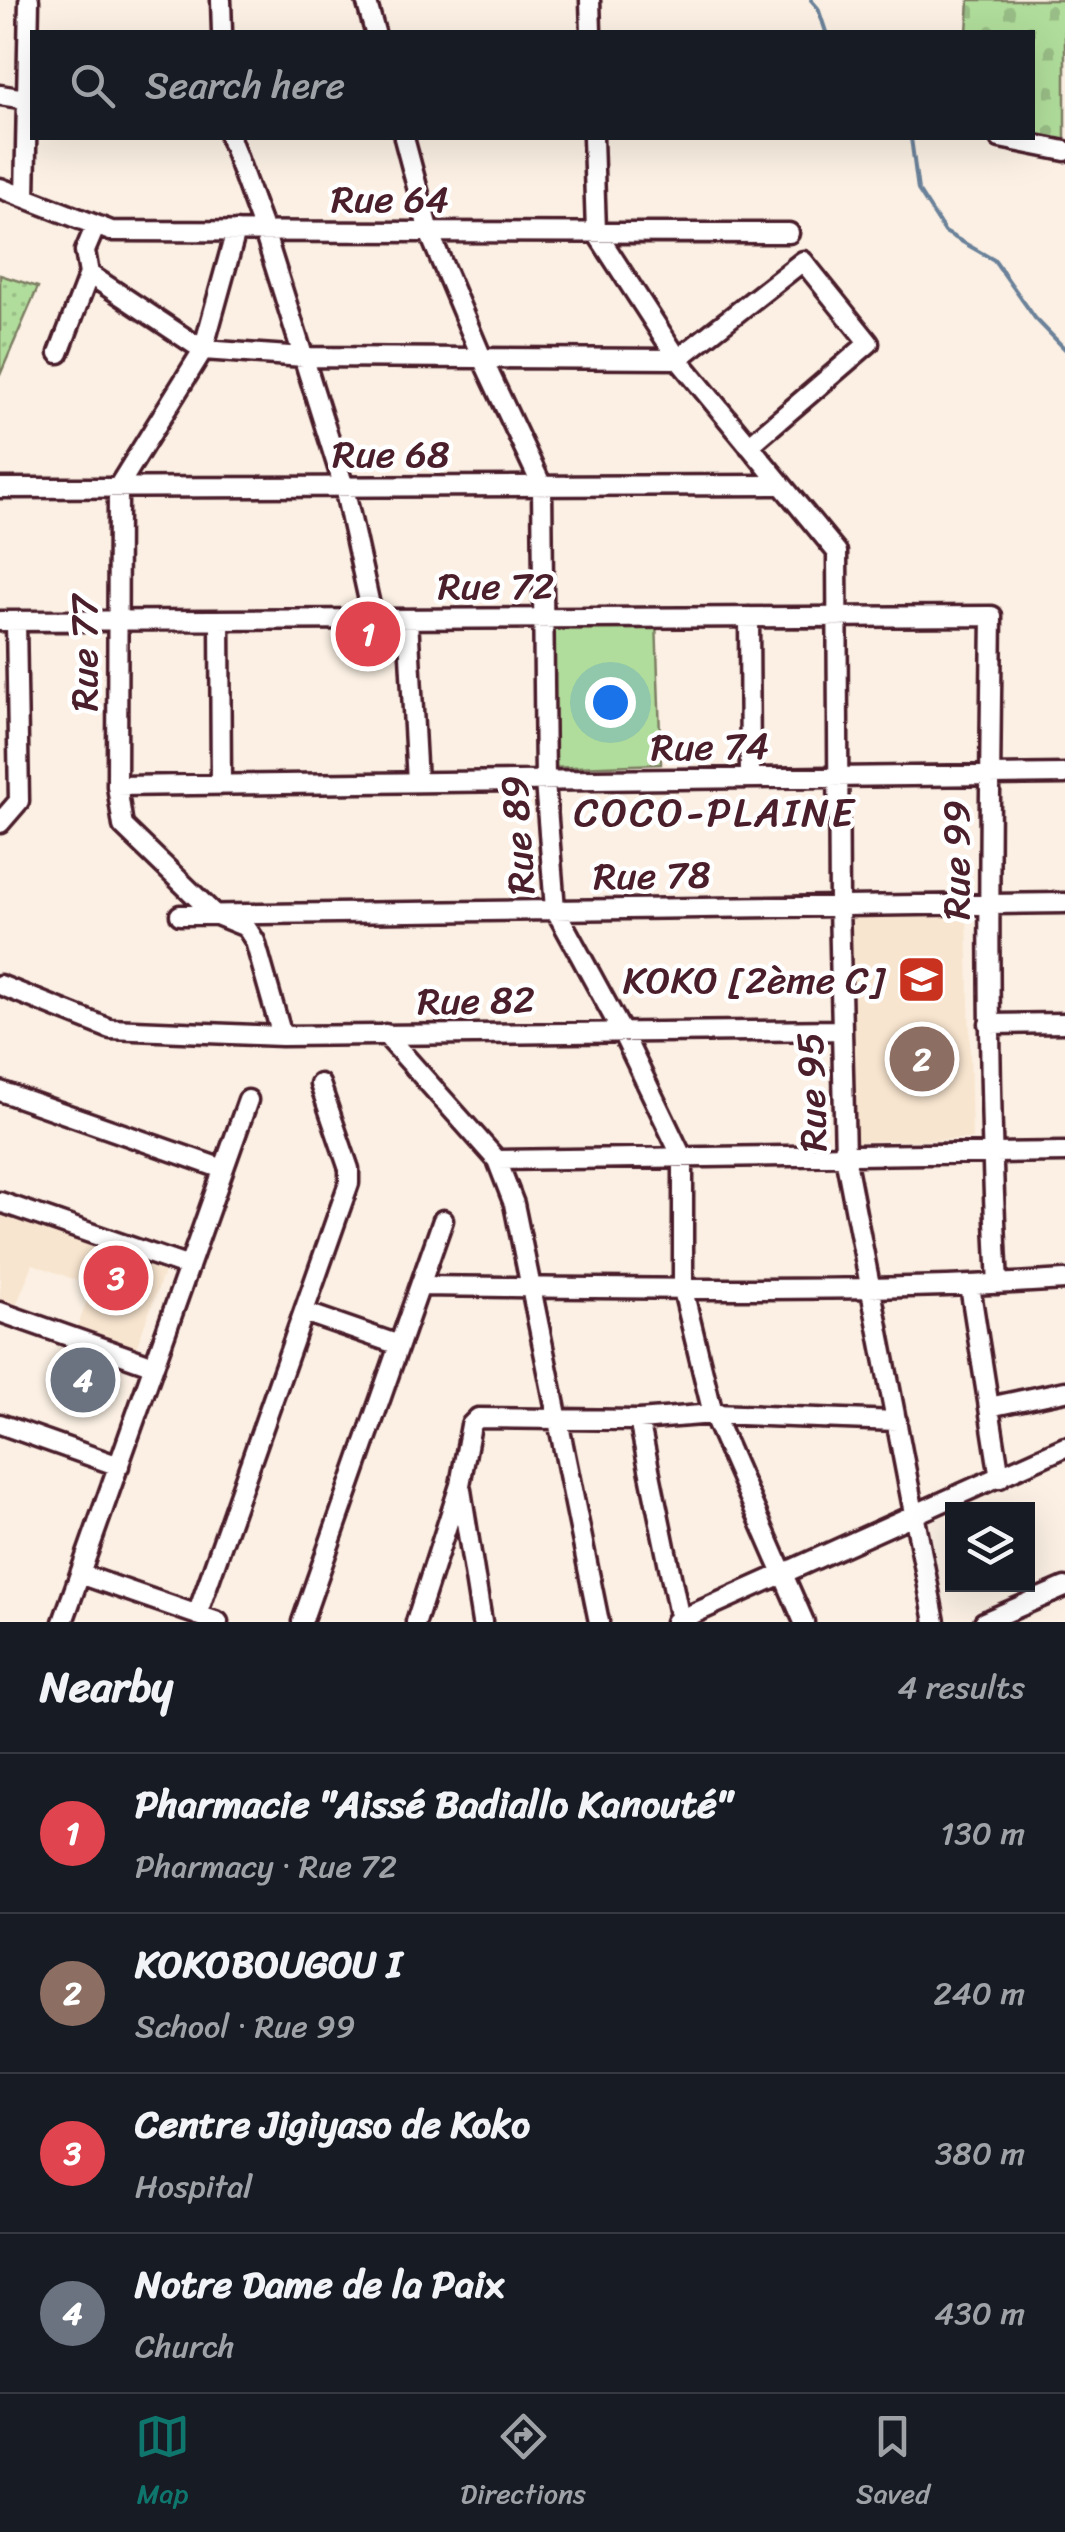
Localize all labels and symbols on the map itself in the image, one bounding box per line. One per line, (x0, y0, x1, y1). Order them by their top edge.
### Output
street label: Rue 64 (331, 166, 449, 233)
street label: Rue 68 (332, 421, 450, 488)
street label: Rue 72 (438, 553, 554, 620)
street label: Rue 77 (51, 593, 118, 711)
pin: 1 (336, 596, 400, 672)
your location (585, 677, 636, 728)
street label: Rue 74 (650, 712, 770, 782)
street label: Rue 89 (480, 773, 556, 897)
district label: COCO-PLAINE (574, 777, 857, 848)
street label: Rue 99 (923, 800, 990, 920)
street label: Rue 78 (593, 841, 711, 911)
place label: KOKO [2ème C] (623, 947, 887, 1014)
school or university icon: KOKO [2ème C] (895, 954, 947, 1006)
street label: Rue 82 (417, 966, 535, 1036)
pin: 2 (890, 1022, 954, 1096)
street label: Rue 95 (776, 1031, 848, 1153)
pin: 3 (84, 1240, 148, 1316)
pin: 4 (51, 1342, 116, 1418)

